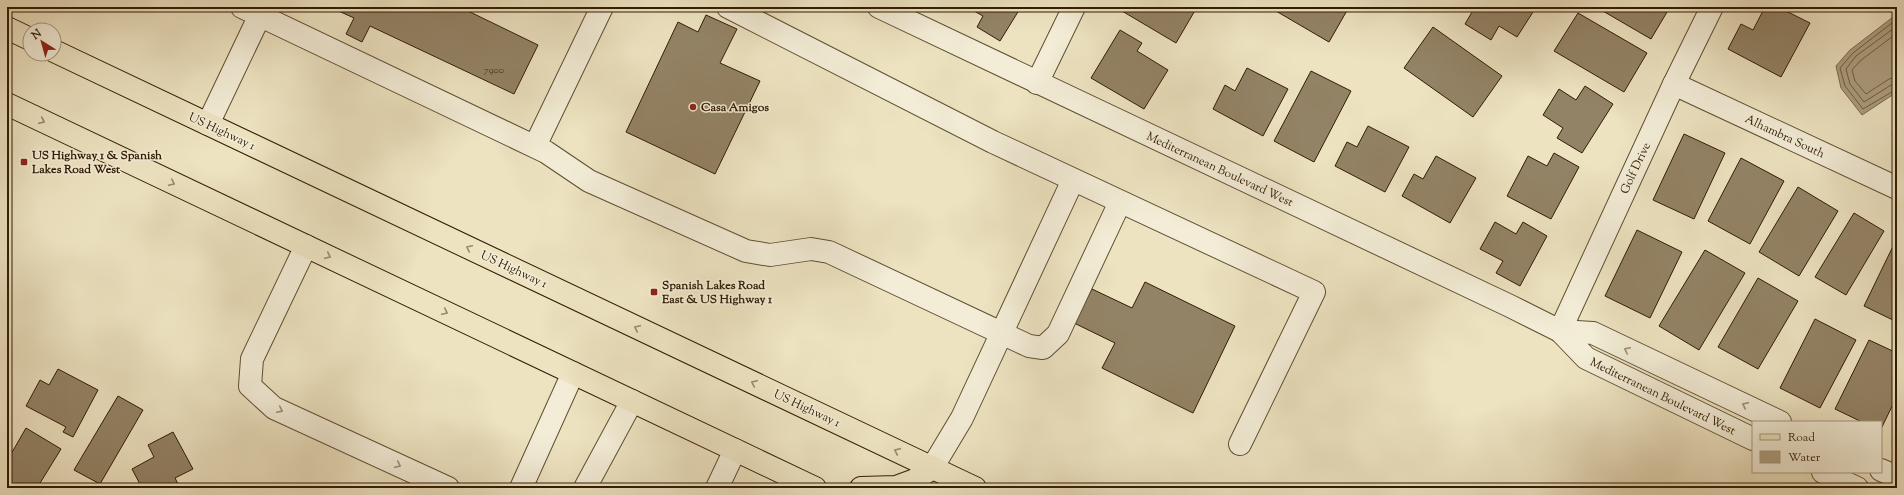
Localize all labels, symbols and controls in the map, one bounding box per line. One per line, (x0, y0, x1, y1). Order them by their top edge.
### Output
north arrow (22, 22, 62, 62)
text: N (27, 26, 45, 44)
house number: 7900 (484, 63, 504, 78)
place label: Casa Amigos (701, 99, 769, 117)
marker: Casa Amigos (688, 102, 698, 112)
street label: US Highway 1 (185, 109, 258, 155)
street label: Alhambra South (1742, 110, 1828, 163)
one-way arrow (38, 116, 46, 124)
street label: Mediterranean Boulevard West (1143, 128, 1296, 212)
street label: Golf Drive (1616, 139, 1656, 197)
place label: US Highway 1 & Spanish Lakes Road West (31, 147, 163, 179)
marker: US Highway 1 & Spanish Lakes Road West (19, 157, 29, 167)
one-way arrow (168, 178, 176, 186)
one-way arrow (465, 245, 473, 253)
street label: US Highway 1 (477, 247, 550, 293)
one-way arrow (323, 251, 331, 259)
place label: Spanish Lakes Road East & US Highway 1 (661, 277, 773, 309)
marker: Spanish Lakes Road East & US Highway 1 (649, 287, 659, 297)
one-way arrow (441, 307, 448, 315)
one-way arrow (633, 325, 641, 333)
one-way arrow (1624, 347, 1632, 355)
street label: Mediterranean Boulevard West (1587, 354, 1739, 440)
one-way arrow (751, 380, 758, 388)
street label: US Highway 1 (770, 386, 843, 432)
one-way arrow (1742, 402, 1749, 410)
one-way arrow (276, 405, 283, 413)
legend (1752, 421, 1882, 473)
text: Road (1788, 429, 1815, 447)
one-way arrow (894, 448, 901, 456)
text: Water (1788, 449, 1821, 467)
one-way arrow (394, 460, 401, 468)

